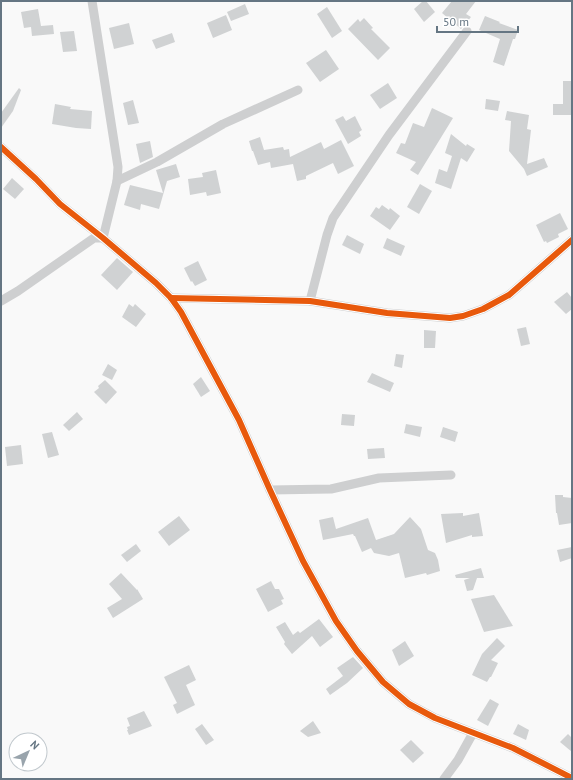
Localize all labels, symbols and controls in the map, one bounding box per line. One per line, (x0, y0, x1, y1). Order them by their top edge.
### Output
scale bar (437, 8, 518, 34)
text: 50 m (443, 14, 469, 29)
north arrow (8, 732, 48, 772)
text: N (27, 737, 42, 752)

